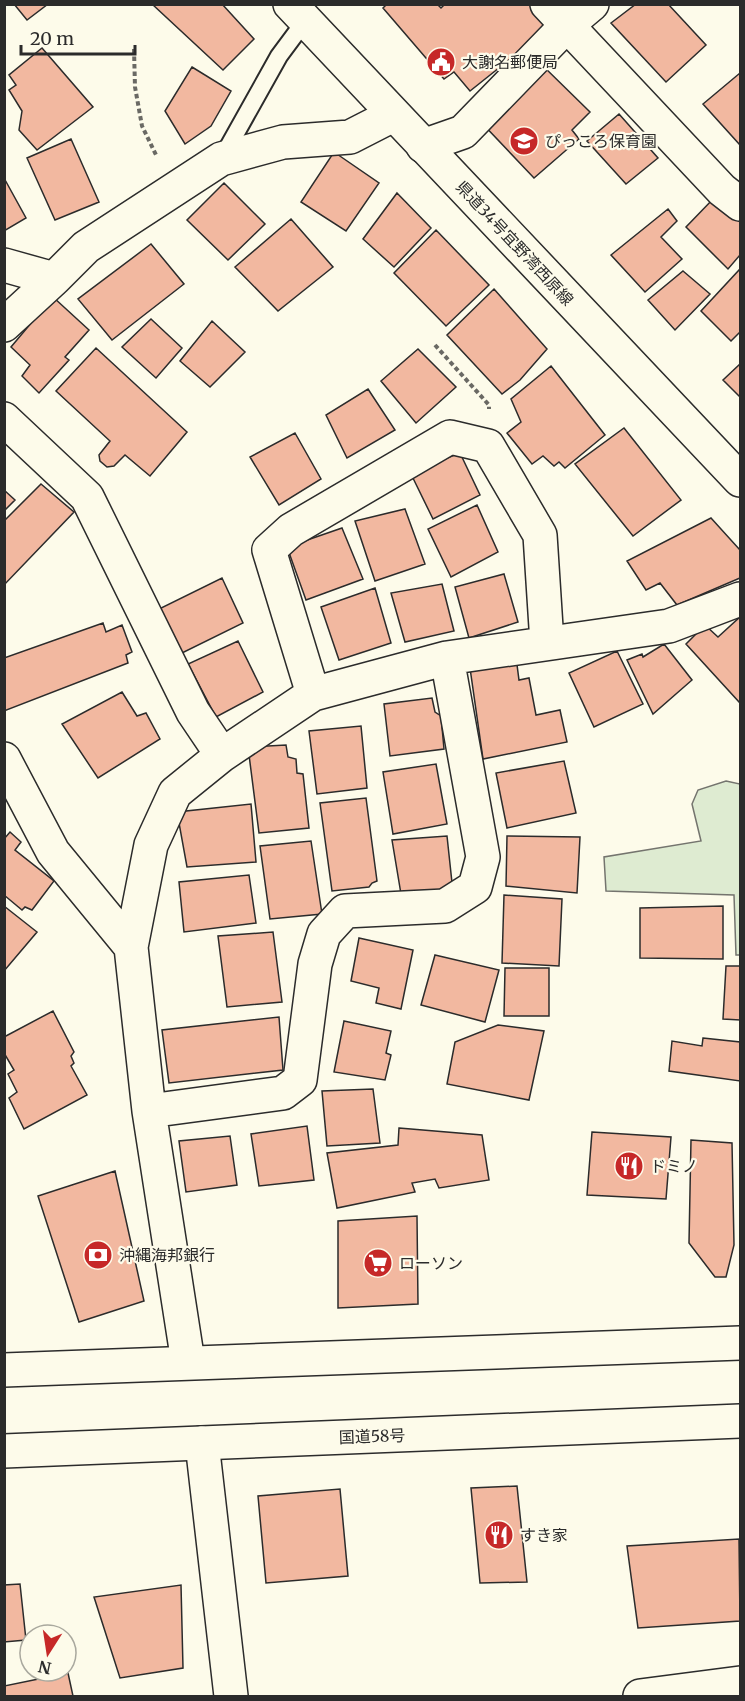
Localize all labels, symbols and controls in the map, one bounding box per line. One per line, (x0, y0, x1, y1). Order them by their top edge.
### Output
scale bar (21, 18, 135, 56)
text: 20 m (30, 27, 74, 50)
public building icon: 大謝名郵便局 (425, 46, 457, 78)
place label: 大謝名郵便局 (462, 52, 558, 72)
school or university icon: ぴっころ保育園 (508, 125, 540, 157)
place label: ぴっころ保育園 (545, 131, 657, 151)
street label: 県道34号宜野湾西原線 (452, 177, 578, 309)
restaurant icon: ドミノ (613, 1150, 645, 1182)
place label: ドミノ (650, 1156, 698, 1176)
bank icon: 沖縄海邦銀行 (82, 1239, 114, 1271)
place label: 沖縄海邦銀行 (119, 1245, 215, 1265)
supermarket icon: ローソン (362, 1247, 394, 1279)
place label: ローソン (399, 1253, 463, 1273)
street label: 国道58号 (338, 1425, 406, 1447)
restaurant icon: すき家 (483, 1519, 515, 1551)
place label: すき家 (520, 1525, 568, 1545)
north arrow (18, 1623, 78, 1683)
text: N (36, 1657, 53, 1679)

